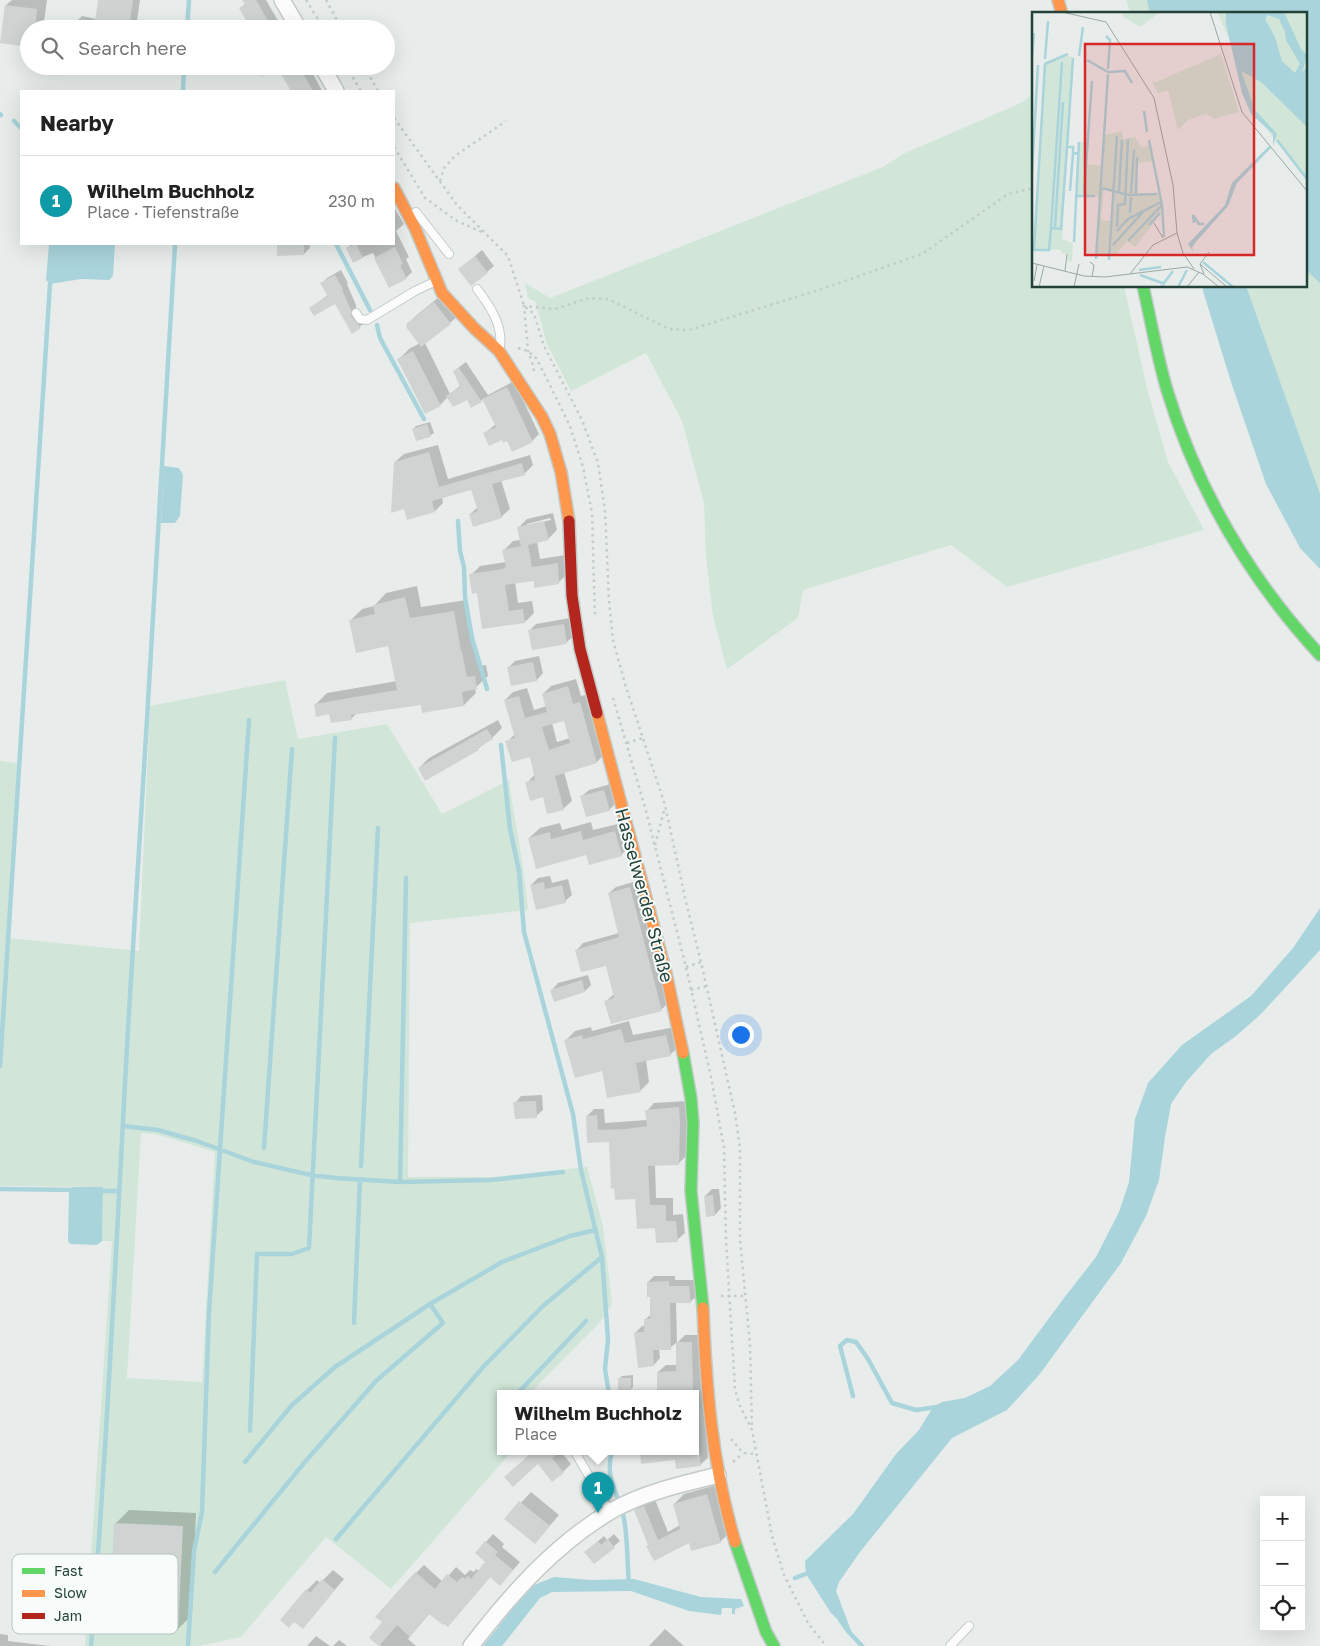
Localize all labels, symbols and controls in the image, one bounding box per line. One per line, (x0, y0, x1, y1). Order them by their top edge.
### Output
inset map (1032, 12, 1308, 288)
search box (20, 20, 395, 75)
icon: search (38, 34, 66, 62)
text: Search here (78, 36, 187, 59)
text: Nearby (40, 110, 114, 136)
text: Wilhelm Buchholz (87, 179, 254, 202)
text: 1 (52, 191, 60, 211)
text: 230 m (328, 191, 375, 211)
text: Place · Tiefenstraße (87, 202, 239, 222)
street label: Hasselwerder Straße (611, 805, 679, 985)
your location (728, 1022, 754, 1048)
popup (497, 1390, 699, 1455)
text: Wilhelm Buchholz (514, 1401, 682, 1424)
text: Place (514, 1424, 557, 1444)
pin: 1 (582, 1472, 614, 1513)
map controls (1260, 1496, 1305, 1631)
button: + (1260, 1496, 1305, 1541)
button: − (1260, 1541, 1305, 1586)
legend (12, 1554, 178, 1634)
text: Fast (54, 1562, 83, 1579)
text: Slow (54, 1584, 87, 1601)
button: locate (1260, 1586, 1305, 1631)
text: Jam (54, 1607, 82, 1624)

